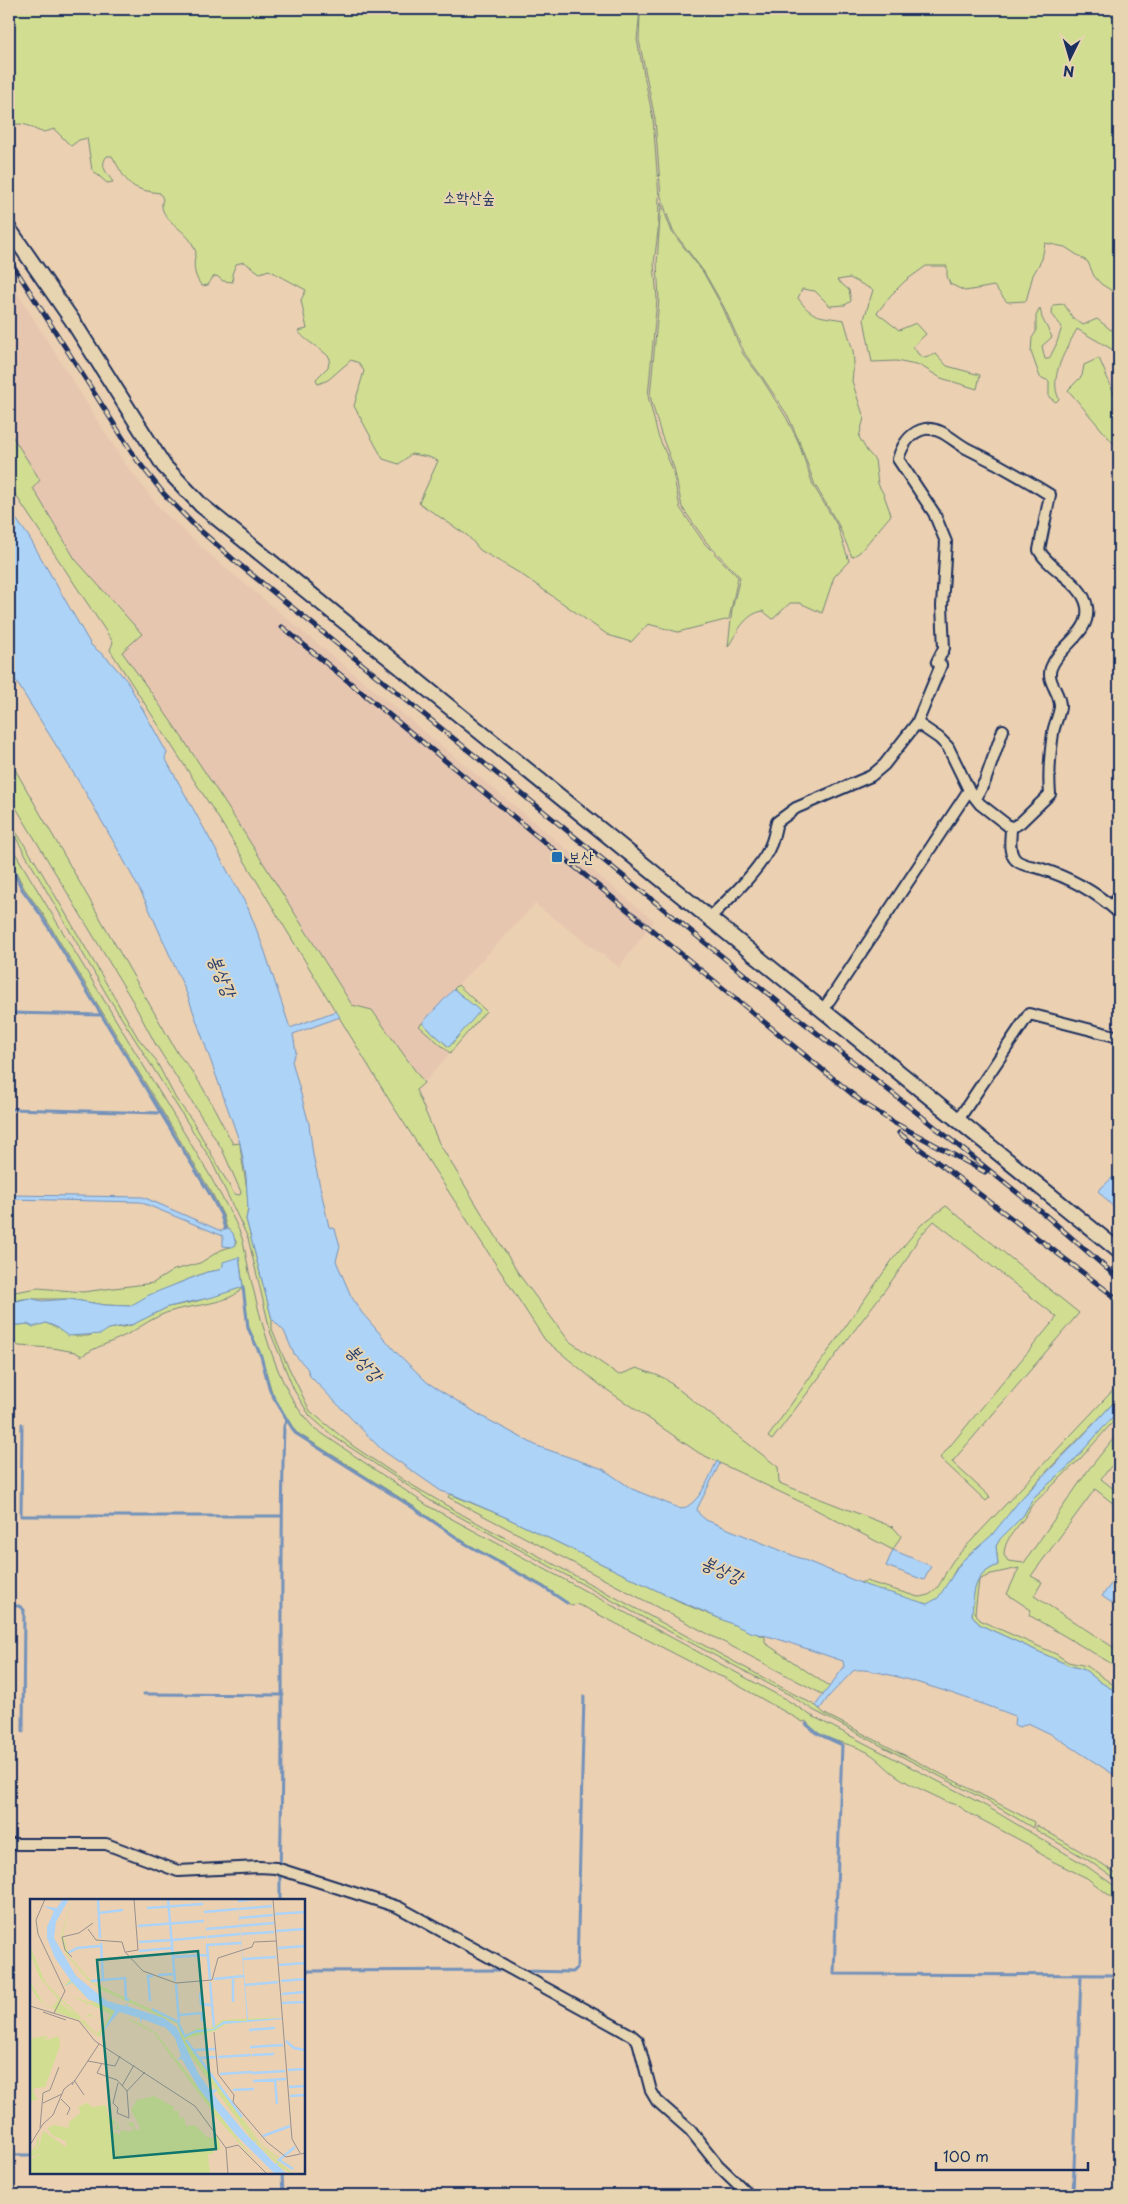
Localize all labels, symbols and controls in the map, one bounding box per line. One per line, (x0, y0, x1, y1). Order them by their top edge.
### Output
north arrow (1046, 32, 1096, 82)
text: N (1062, 61, 1075, 82)
park label: 소학산숲 (443, 184, 495, 208)
place label: 보산 (568, 844, 594, 868)
marker: 보산 (550, 850, 564, 864)
water label: 봉상강 (203, 950, 245, 1003)
water label: 봉상강 (340, 1337, 392, 1389)
water label: 봉상강 (697, 1547, 750, 1591)
inset map (30, 1899, 305, 2174)
scale bar (936, 2139, 1088, 2171)
text: 100 m (943, 2144, 989, 2167)

